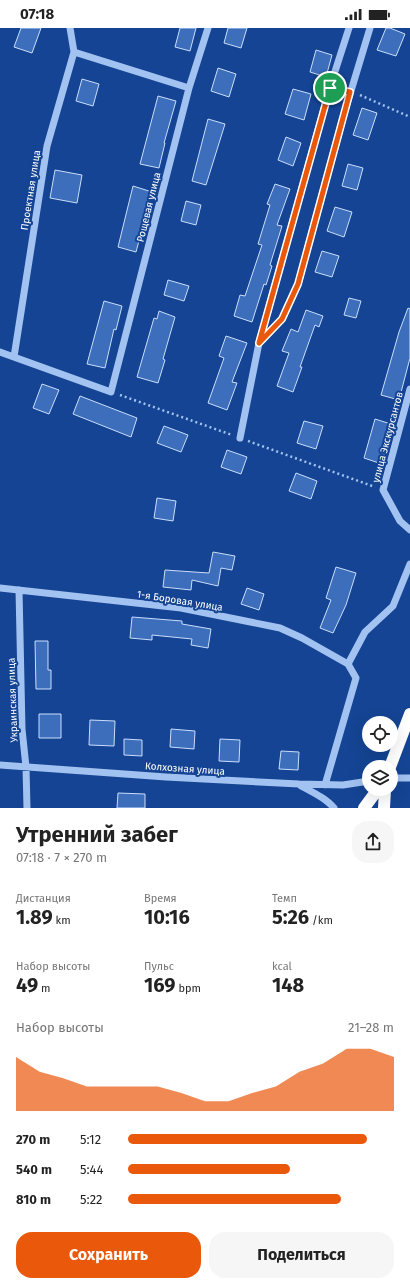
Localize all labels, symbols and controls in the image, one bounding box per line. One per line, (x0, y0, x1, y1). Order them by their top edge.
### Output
text: 07:18 (20, 5, 54, 23)
pin (313, 71, 347, 105)
icon: arrive (319, 77, 341, 99)
street label: Проектная улица (19, 149, 43, 231)
street label: Рощевая улица (134, 171, 163, 243)
street label: улица Экскурсантов (370, 390, 406, 484)
street label: 1-я Боровая улица (136, 588, 224, 614)
street label: Украинская улица (6, 657, 20, 743)
map controls (362, 716, 398, 796)
button: locate (362, 716, 398, 752)
street label: Колхозная улица (145, 760, 225, 778)
button: layers (362, 760, 398, 796)
text: Утренний забег (16, 821, 178, 848)
button: share (352, 821, 394, 863)
text: 07:18 · 7 × 270 m (16, 850, 107, 865)
text: Дистанция (16, 892, 71, 905)
text: Время (144, 892, 177, 905)
text: Темп (272, 892, 297, 905)
text: 1.89 (16, 905, 53, 929)
text: 10:16 (144, 905, 190, 929)
text: 5:26 (272, 905, 309, 929)
text: km (53, 914, 71, 927)
text: /km (309, 914, 333, 927)
text: Набор высоты (16, 960, 90, 973)
text: Пульс (144, 960, 174, 973)
text: kcal (272, 960, 292, 973)
text: 49 (16, 973, 38, 997)
text: 169 (144, 973, 175, 997)
text: 148 (272, 973, 304, 997)
text: m (38, 982, 50, 995)
text: bpm (175, 982, 201, 995)
text: Набор высоты (16, 1020, 104, 1035)
text: 21–28 m (348, 1020, 394, 1035)
text: 270 m (16, 1132, 50, 1147)
text: 5:12 (80, 1132, 101, 1147)
text: 540 m (16, 1162, 52, 1177)
text: 5:44 (80, 1162, 103, 1177)
text: 810 m (16, 1192, 51, 1207)
text: 5:22 (80, 1192, 103, 1207)
button: Сохранить (16, 1232, 201, 1278)
button: Поделиться (209, 1232, 394, 1278)

